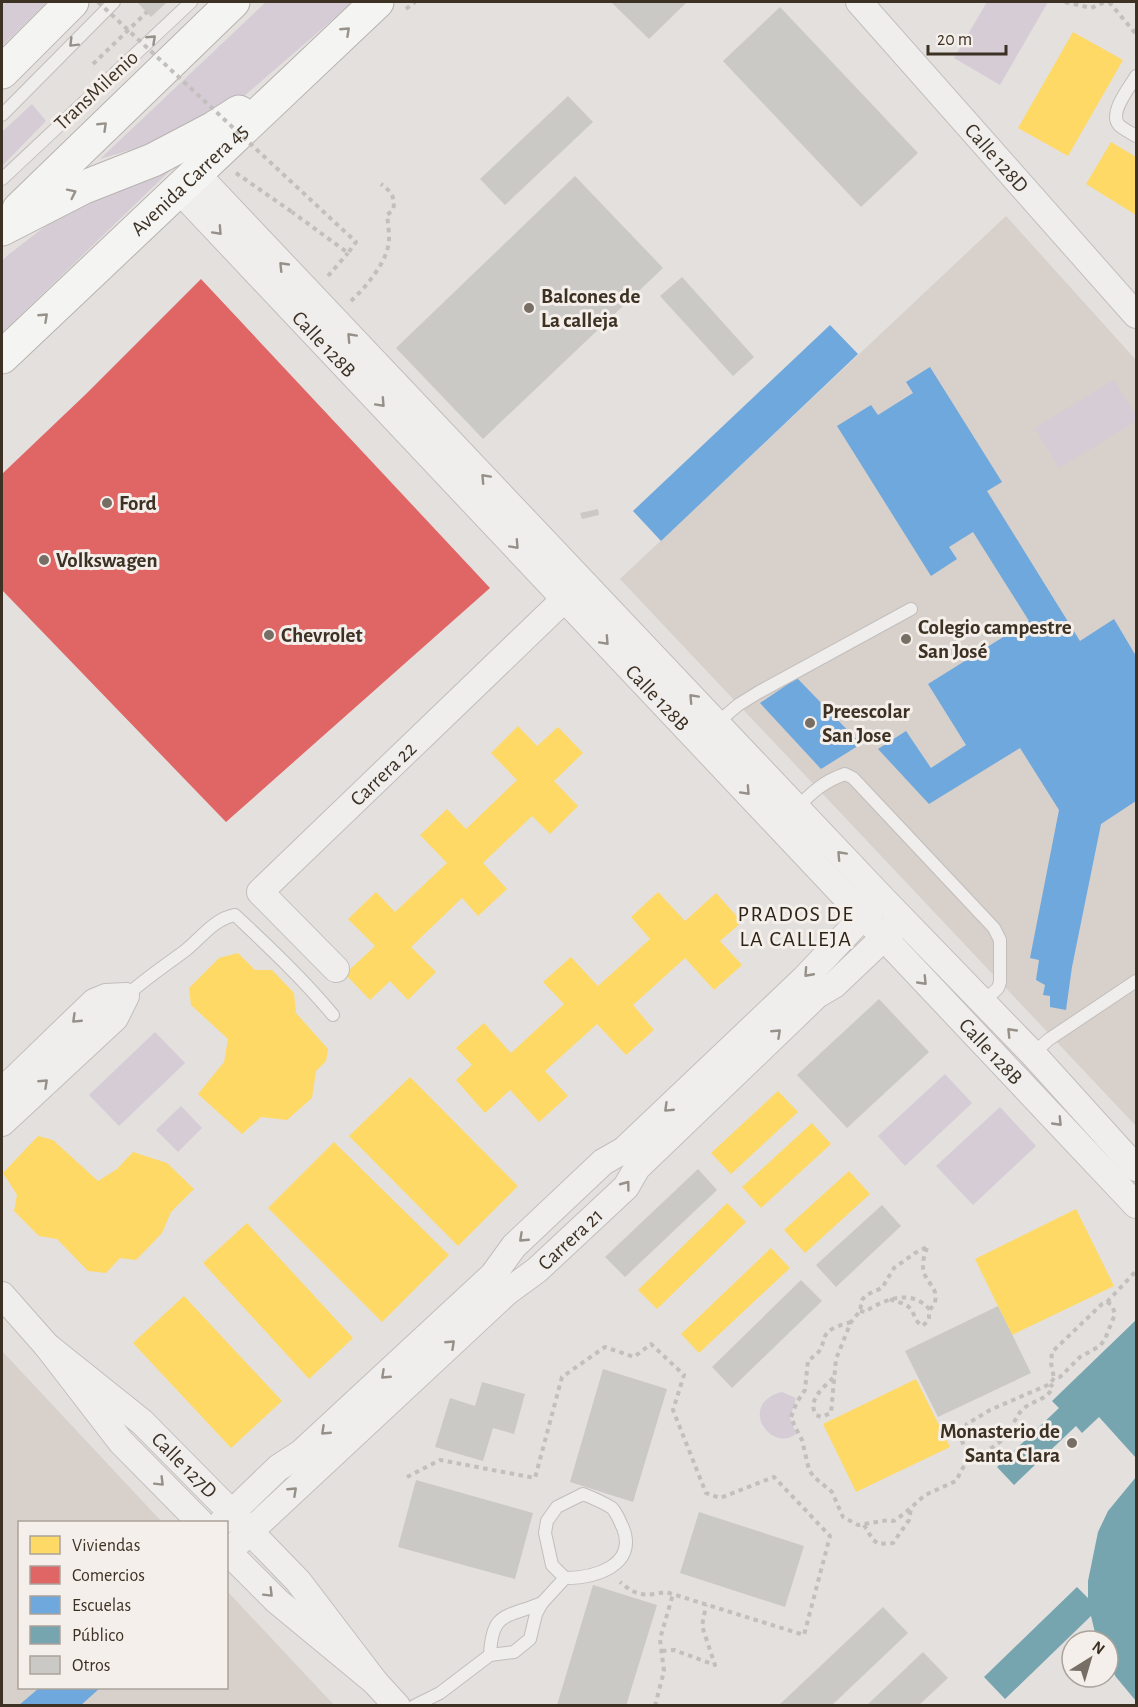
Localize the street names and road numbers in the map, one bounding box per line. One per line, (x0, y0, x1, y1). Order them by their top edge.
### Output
street label: TransMilenio (50, 46, 142, 134)
street label: Calle 128D (961, 119, 1032, 197)
street label: Avenida Carrera 45 (127, 120, 252, 240)
street label: Calle 128B (288, 307, 360, 381)
street label: Calle 128B (621, 661, 693, 735)
street label: Carrera 22 (346, 738, 420, 810)
street label: Calle 128B (955, 1014, 1026, 1089)
street label: Carrera 21 (534, 1204, 607, 1274)
street label: Calle 127D (147, 1428, 221, 1502)

